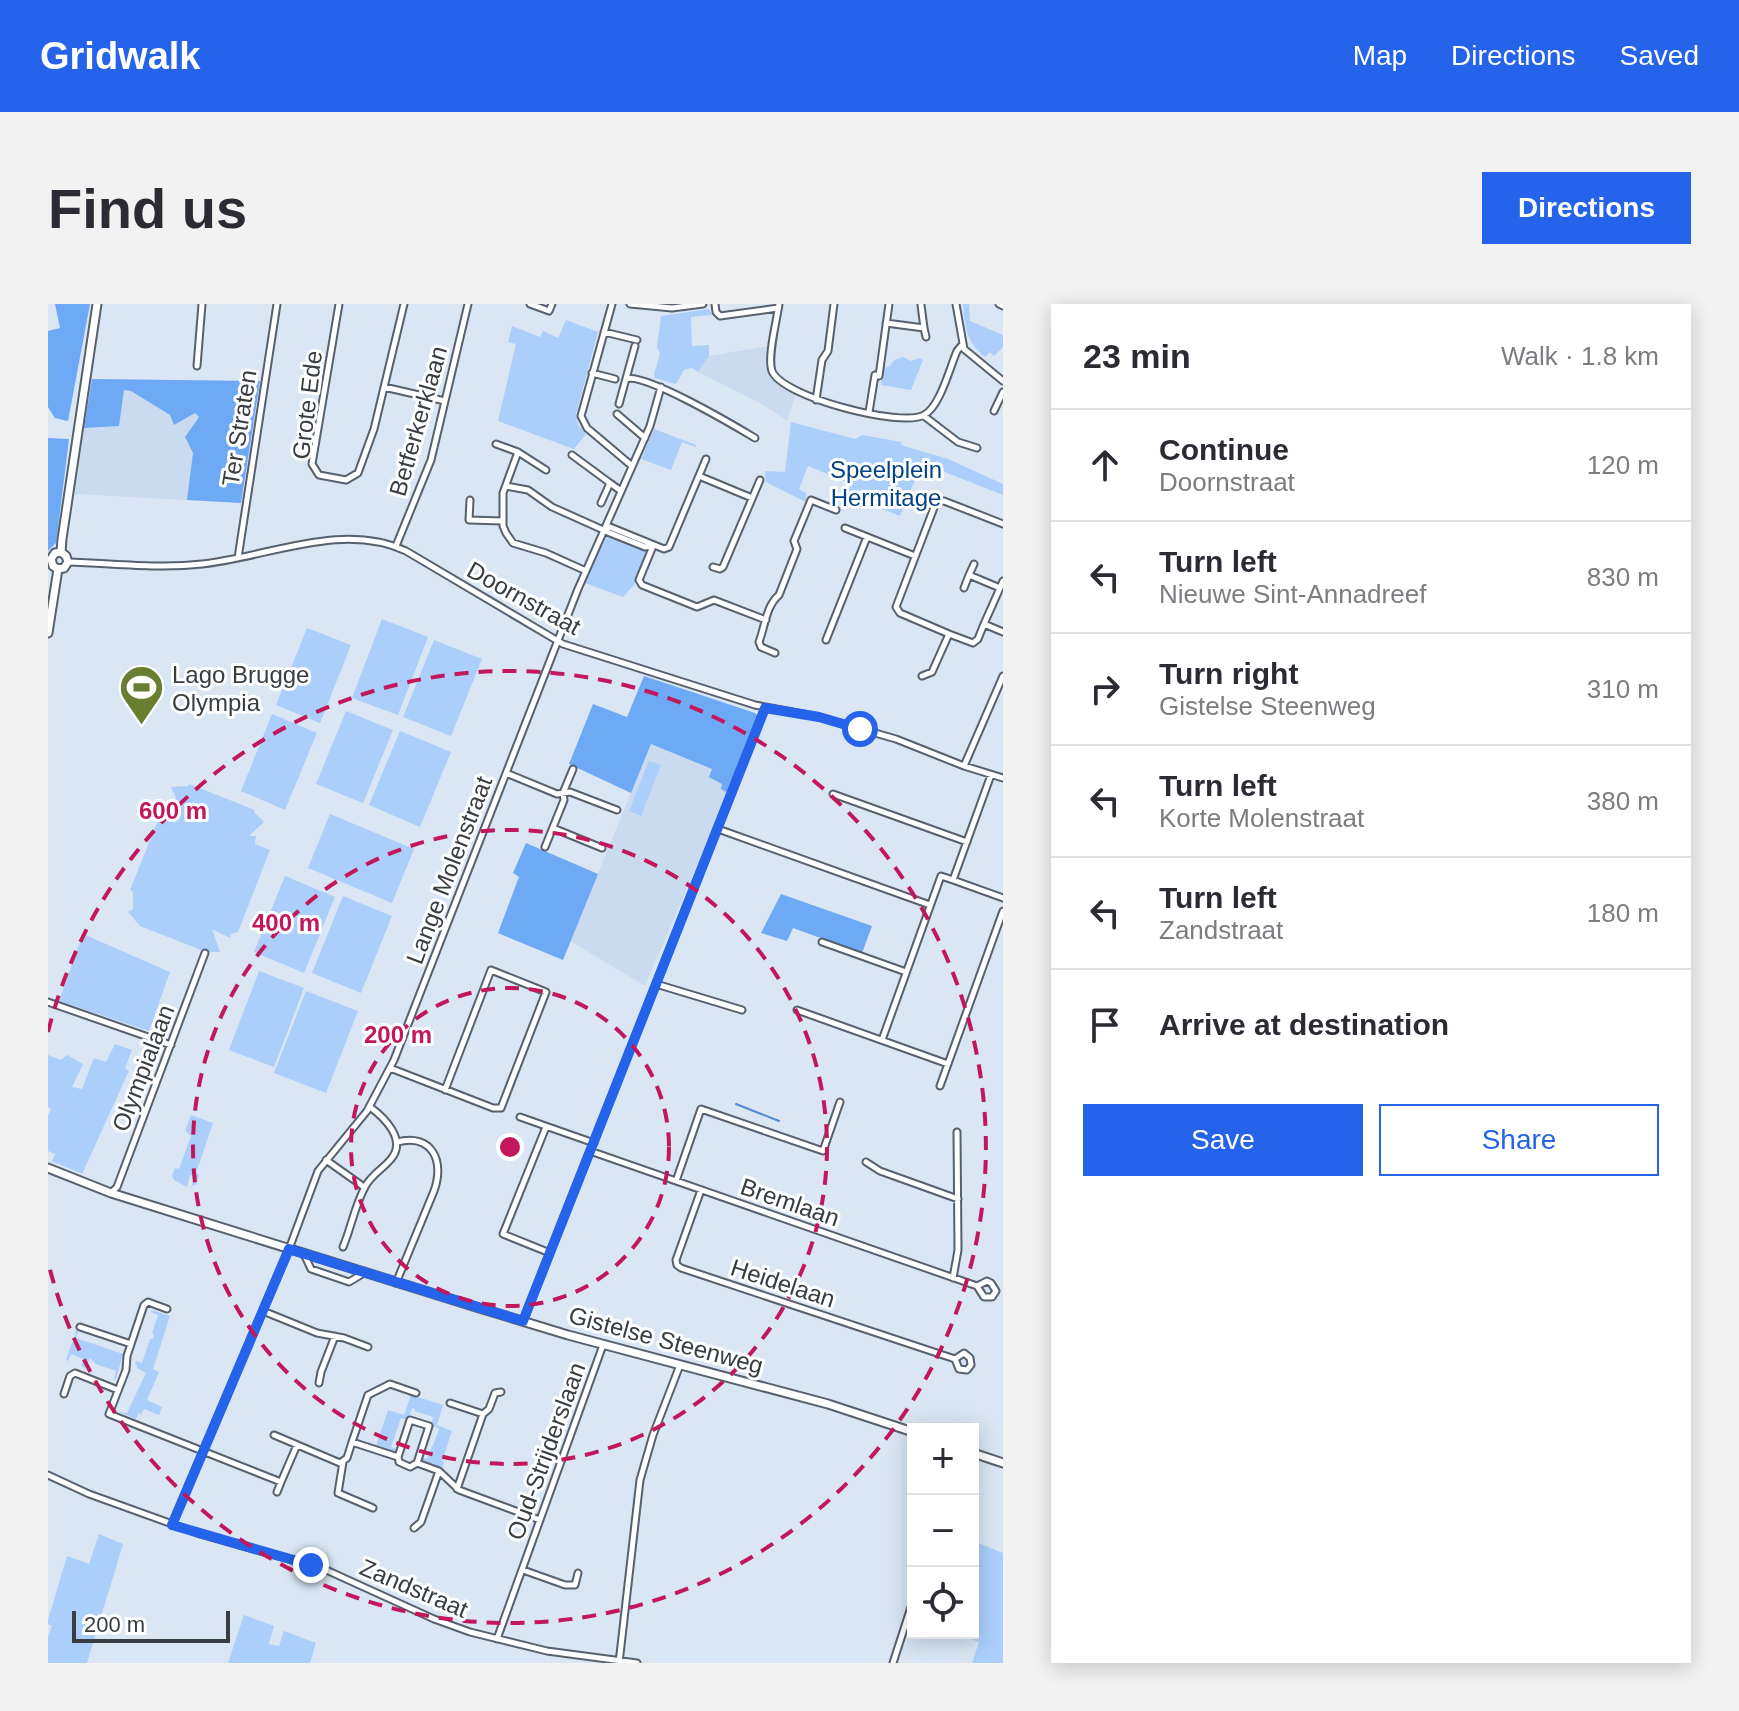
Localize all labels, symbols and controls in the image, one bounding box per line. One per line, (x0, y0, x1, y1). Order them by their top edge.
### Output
text: Gridwalk (40, 35, 201, 77)
text: Map (1353, 40, 1407, 71)
text: Directions (1451, 40, 1576, 71)
text: Saved (1620, 40, 1699, 71)
button: Directions (1482, 172, 1691, 244)
text: Find us (48, 177, 247, 240)
text: 23 min (1083, 337, 1191, 375)
text: Walk · 1.8 km (1501, 341, 1659, 371)
street label: Betferkerklaan (384, 343, 452, 499)
street label: Grote Ede (287, 349, 327, 461)
street label: Ter Straten (216, 368, 262, 488)
text: Continue (1159, 433, 1289, 466)
icon: ahead (1083, 443, 1127, 487)
text: 120 m (1587, 450, 1659, 480)
park label: Speelplein Hermitage (830, 456, 942, 511)
text: Doornstraat (1159, 467, 1295, 497)
text: Turn left (1159, 545, 1277, 578)
icon: left (1083, 555, 1127, 599)
street label: Doornstraat (463, 556, 586, 640)
text: 830 m (1587, 562, 1659, 592)
text: Nieuwe Sint-Annadreef (1159, 579, 1426, 609)
text: Turn right (1159, 657, 1298, 690)
place label: Lago Brugge Olympia (172, 661, 309, 716)
sports icon: Lago Brugge Olympia (117, 664, 165, 727)
icon: right (1083, 667, 1127, 711)
text: 310 m (1587, 674, 1659, 704)
text: Gistelse Steenweg (1159, 691, 1376, 721)
route start (842, 711, 878, 747)
text: Turn left (1159, 769, 1277, 802)
street label: Lange Molenstraat (401, 772, 497, 968)
icon: left (1083, 779, 1127, 823)
text: 380 m (1587, 786, 1659, 816)
text: 600 m (139, 797, 207, 824)
text: Korte Molenstraat (1159, 803, 1364, 833)
text: Turn left (1159, 881, 1277, 914)
icon: left (1083, 891, 1127, 935)
text: 180 m (1587, 898, 1659, 928)
text: 400 m (252, 909, 320, 936)
text: Zandstraat (1159, 915, 1283, 945)
street label: Olympialaan (106, 1001, 180, 1135)
icon: arrive (1083, 1003, 1127, 1047)
text: Arrive at destination (1159, 1008, 1449, 1041)
text: 200 m (364, 1021, 432, 1048)
button: Save (1083, 1104, 1363, 1176)
button: Share (1379, 1104, 1659, 1176)
centre of rings (496, 1133, 524, 1161)
street label: Bremlaan (737, 1173, 843, 1231)
street label: Heidelaan (727, 1253, 839, 1313)
street label: Gistelse Steenweg (566, 1301, 766, 1379)
street label: Oud-Strijderslaan (501, 1359, 591, 1543)
map controls (907, 1423, 979, 1639)
button: + (907, 1423, 979, 1495)
button: − (907, 1495, 979, 1567)
route end (293, 1547, 329, 1583)
street label: Zandstraat (356, 1553, 472, 1623)
button: locate (907, 1567, 979, 1639)
scale bar (72, 1607, 230, 1643)
text: 200 m (84, 1612, 145, 1637)

